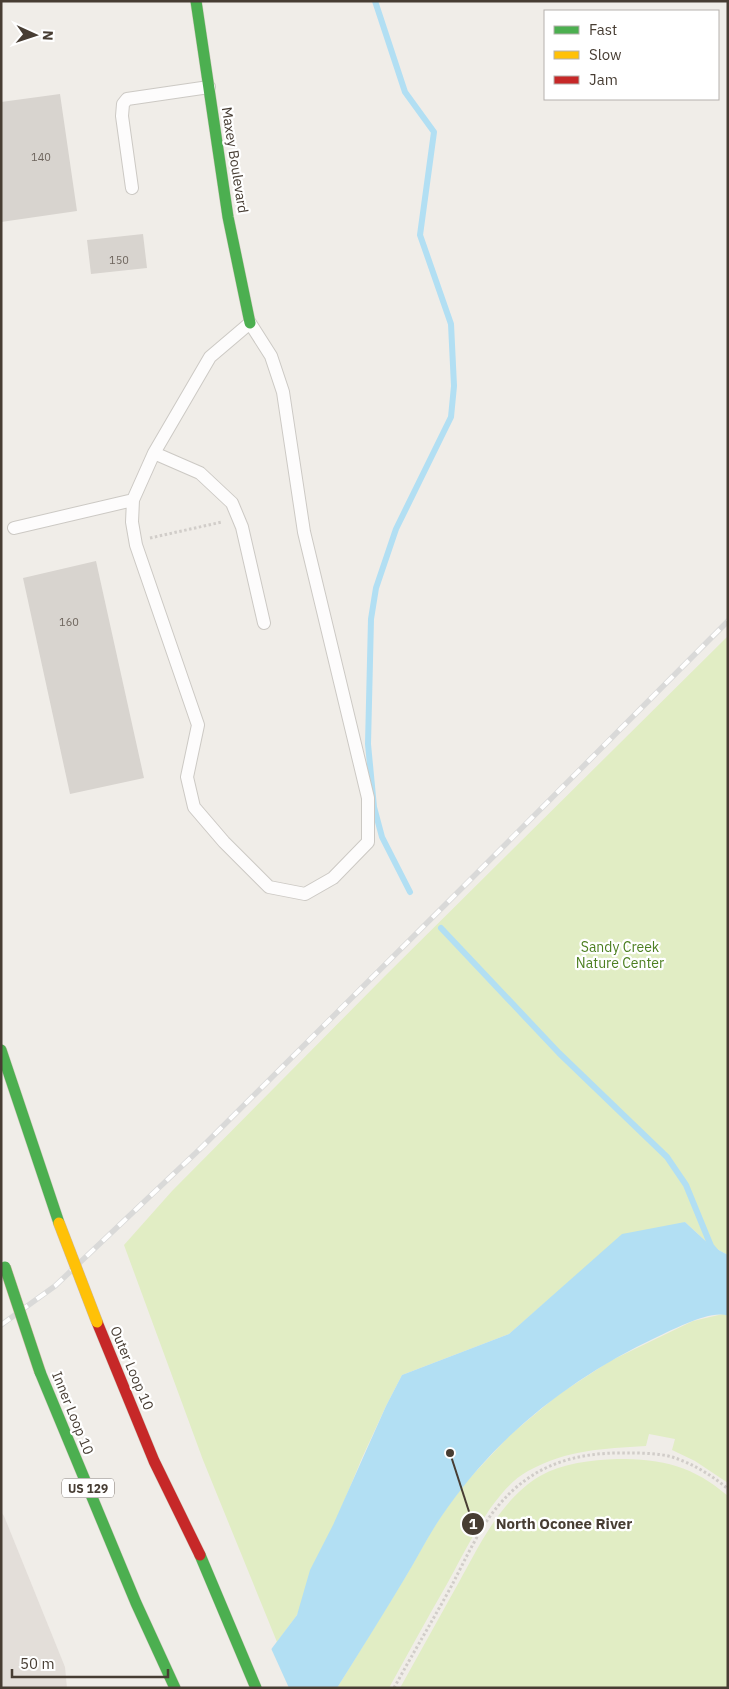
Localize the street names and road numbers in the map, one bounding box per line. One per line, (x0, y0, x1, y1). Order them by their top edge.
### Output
street label: Maxey Boulevard (218, 106, 252, 214)
street label: Outer Loop 10 (106, 1323, 158, 1413)
street label: Inner Loop 10 (48, 1369, 98, 1457)
road number: US 129 (62, 1479, 114, 1498)

